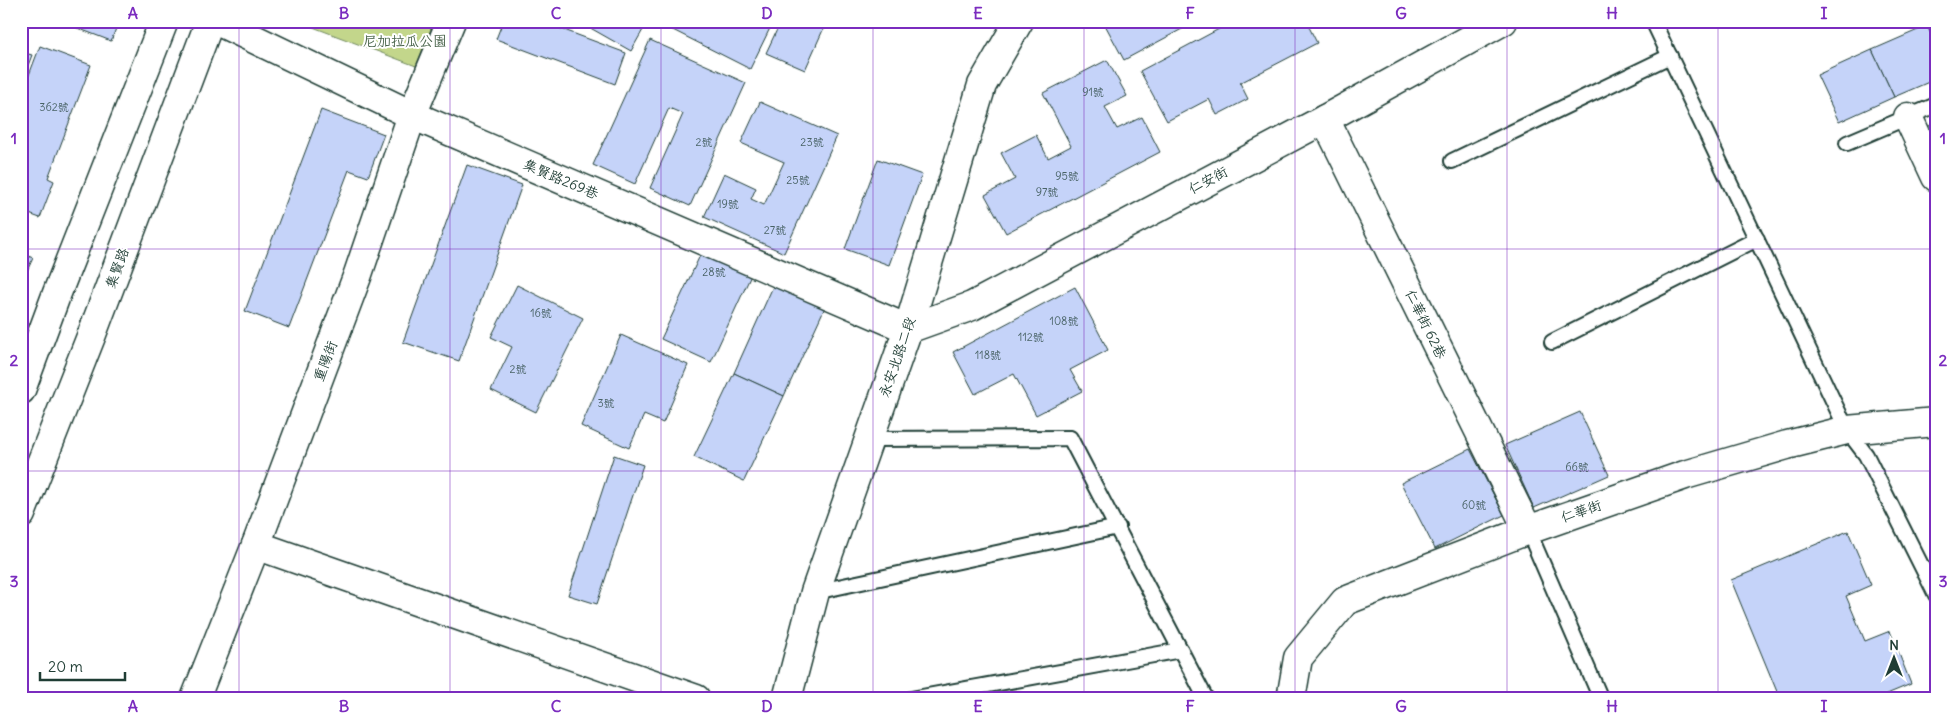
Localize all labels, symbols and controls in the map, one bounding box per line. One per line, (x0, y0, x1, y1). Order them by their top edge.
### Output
text: A (128, 3, 138, 23)
text: B (339, 3, 350, 23)
text: C (551, 3, 562, 23)
text: D (761, 3, 773, 23)
text: E (973, 3, 983, 23)
text: F (1185, 3, 1195, 23)
text: G (1395, 3, 1407, 23)
text: H (1606, 3, 1618, 23)
text: I (1821, 3, 1828, 23)
park label: 尼加拉瓜公園 (363, 32, 447, 50)
house number: 91號 (1082, 85, 1104, 99)
house number: 362號 (39, 100, 69, 114)
text: 1 (11, 128, 17, 148)
text: 1 (1940, 128, 1946, 148)
house number: 2號 (695, 135, 713, 149)
house number: 23號 (800, 135, 824, 149)
street label: 集賢路269巷 (521, 155, 602, 203)
street label: 仁安街 (1185, 162, 1231, 198)
house number: 95號 (1055, 169, 1079, 183)
house number: 25號 (786, 173, 810, 187)
house number: 97號 (1036, 185, 1058, 199)
house number: 19號 (717, 197, 739, 211)
house number: 27號 (764, 223, 786, 237)
street label: 集賢路 (101, 245, 133, 291)
house number: 28號 (702, 265, 726, 279)
street label: 仁華街 62巷 (1401, 286, 1451, 363)
house number: 16號 (530, 306, 552, 320)
street label: 永安北路二段 (875, 314, 919, 400)
house number: 108號 (1050, 314, 1078, 328)
house number: 112號 (1018, 330, 1044, 344)
street label: 重陽街 (309, 338, 341, 384)
house number: 118號 (975, 348, 1001, 362)
text: 2 (10, 350, 19, 370)
text: 2 (1939, 350, 1948, 370)
house number: 2號 (509, 362, 527, 376)
house number: 3號 (597, 396, 615, 410)
house number: 66號 (1565, 460, 1589, 474)
street label: 仁華街 (1558, 496, 1604, 526)
house number: 60號 (1462, 498, 1486, 512)
text: 3 (9, 571, 19, 591)
text: 3 (1938, 571, 1948, 591)
north arrow (1870, 632, 1920, 682)
text: N (1889, 636, 1899, 654)
scale bar (40, 650, 125, 682)
text: 20 m (48, 657, 83, 676)
text: A (128, 696, 138, 716)
text: B (339, 696, 350, 716)
text: C (551, 696, 562, 716)
text: D (761, 696, 773, 716)
text: E (973, 696, 983, 716)
text: F (1185, 696, 1195, 716)
text: G (1395, 696, 1407, 716)
text: H (1606, 696, 1618, 716)
text: I (1821, 696, 1828, 716)

